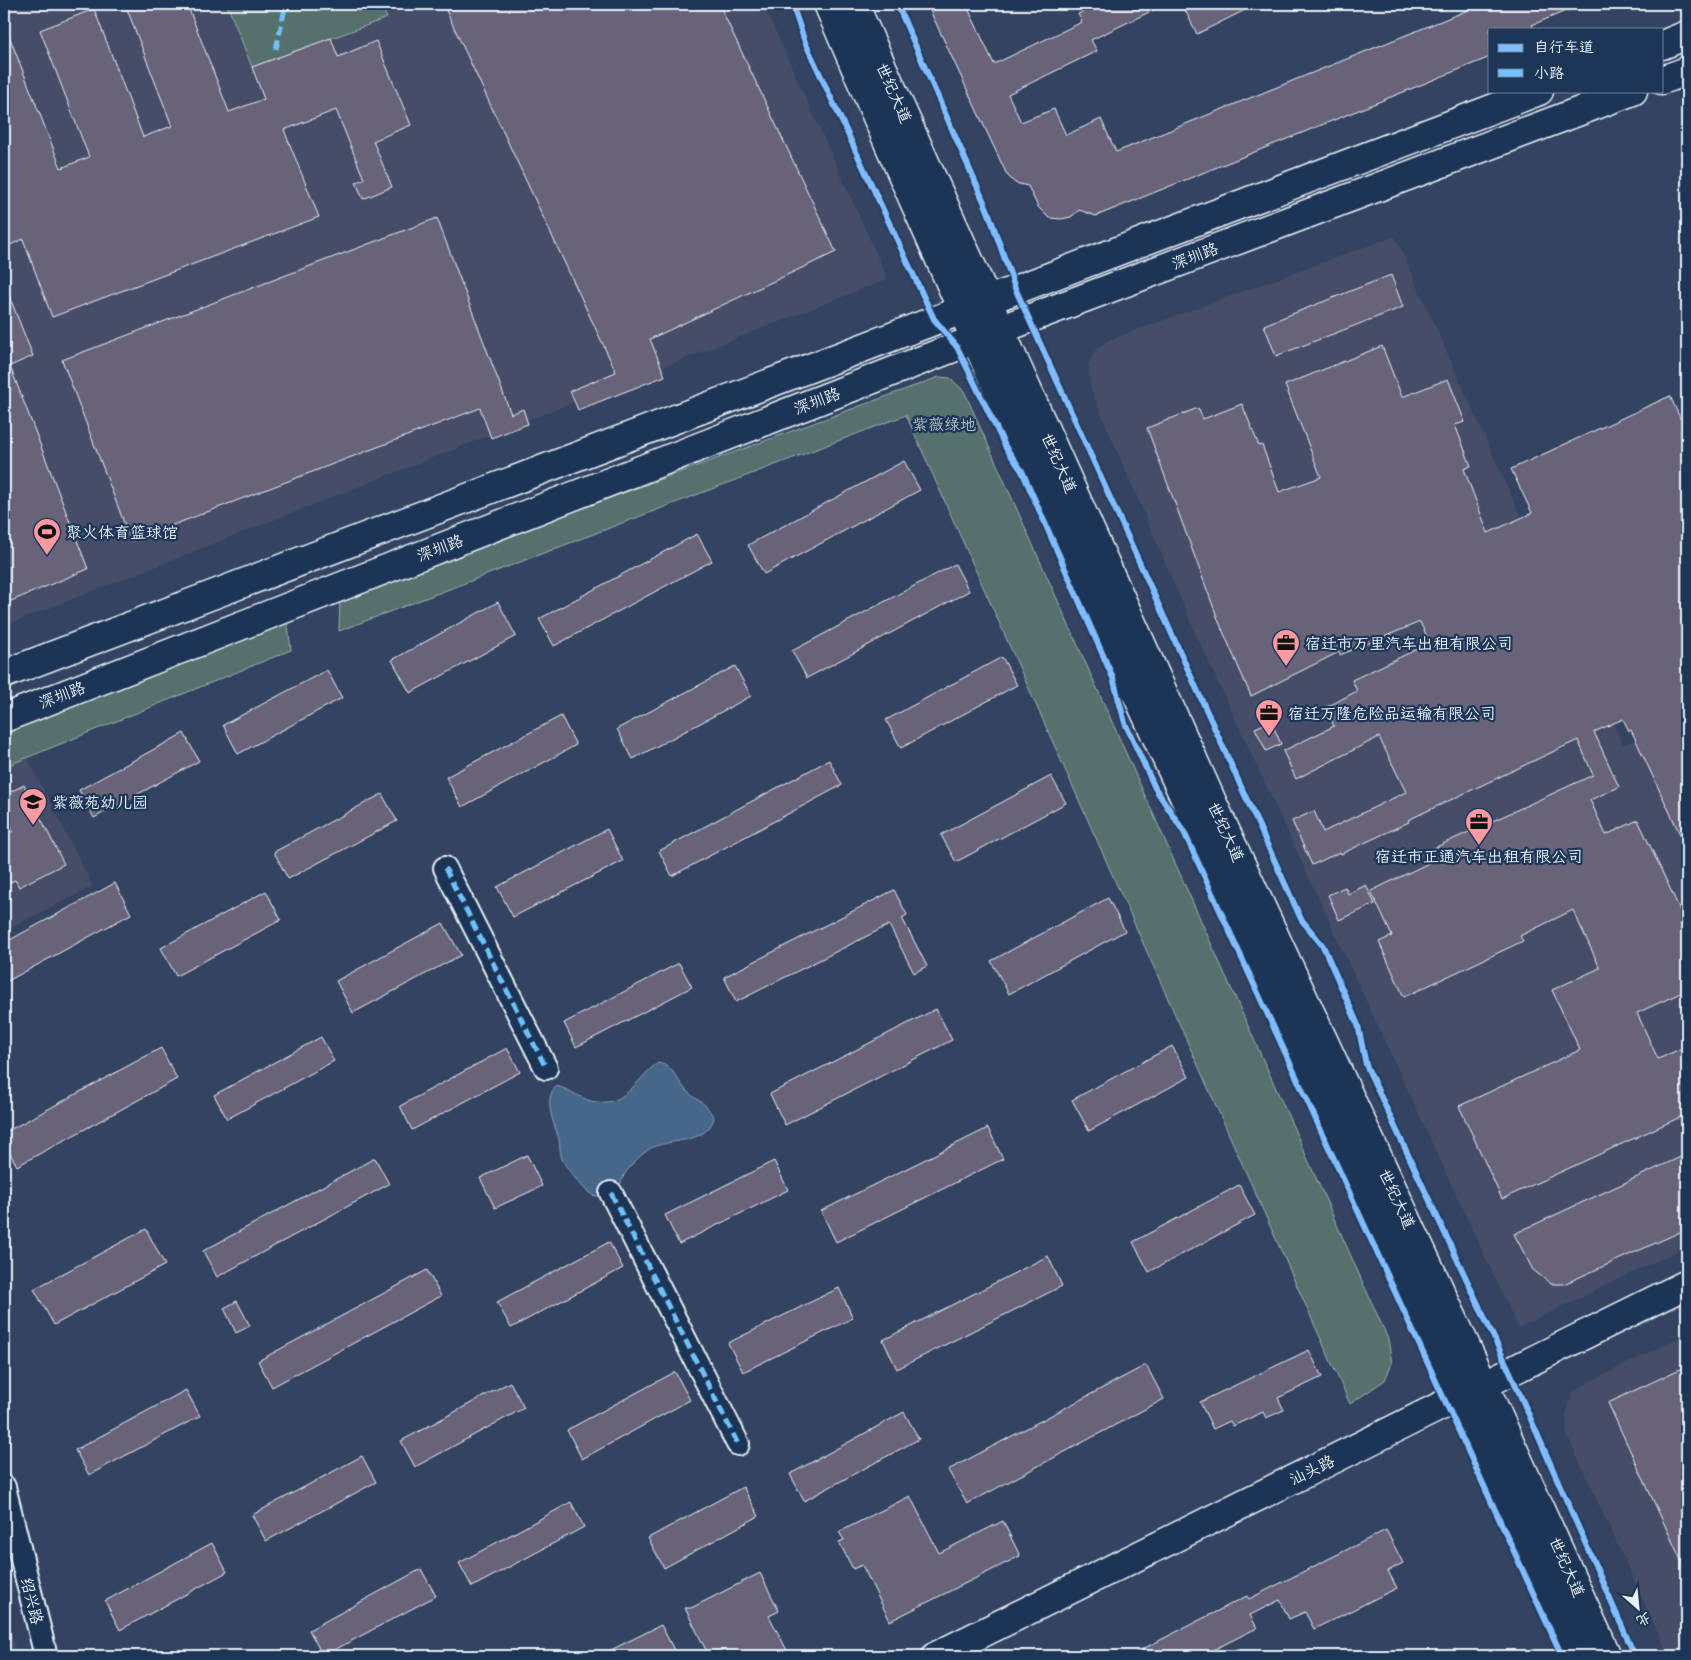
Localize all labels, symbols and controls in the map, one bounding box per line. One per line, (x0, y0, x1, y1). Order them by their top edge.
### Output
legend (1488, 28, 1664, 92)
text: 自行车道 (1534, 38, 1594, 56)
street label: 世纪大道 (872, 60, 916, 126)
text: 小路 (1534, 64, 1564, 82)
street label: 深圳路 (1169, 239, 1221, 273)
street label: 深圳路 (791, 384, 843, 418)
park label: 紫薇绿地 (912, 415, 976, 434)
street label: 世纪大道 (1037, 430, 1081, 496)
sports icon: 聚火体育篮球馆 (32, 517, 62, 556)
place label: 聚火体育篮球馆 (66, 523, 178, 542)
street label: 深圳路 (414, 531, 466, 565)
office icon: 宿迁市万里汽车出租有限公司 (1271, 628, 1301, 667)
place label: 宿迁市万里汽车出租有限公司 (1305, 634, 1513, 653)
street label: 深圳路 (36, 678, 88, 712)
office icon: 宿迁万隆危险品运输有限公司 (1254, 698, 1284, 737)
place label: 宿迁万隆危险品运输有限公司 (1288, 704, 1496, 723)
school or university icon: 紫薇苑幼儿园 (18, 787, 48, 826)
place label: 紫薇苑幼儿园 (52, 793, 148, 812)
street label: 世纪大道 (1204, 799, 1248, 865)
office icon: 宿迁市正通汽车出租有限公司 (1464, 807, 1494, 846)
place label: 宿迁市正通汽车出租有限公司 (1375, 847, 1583, 866)
street label: 世纪大道 (1375, 1166, 1419, 1232)
street label: 汕头路 (1286, 1451, 1338, 1489)
street label: 世纪大道 (1545, 1534, 1589, 1600)
street label: 绍兴路 (17, 1575, 47, 1627)
north arrow (1614, 1582, 1664, 1632)
text: 北 (1634, 1608, 1654, 1630)

